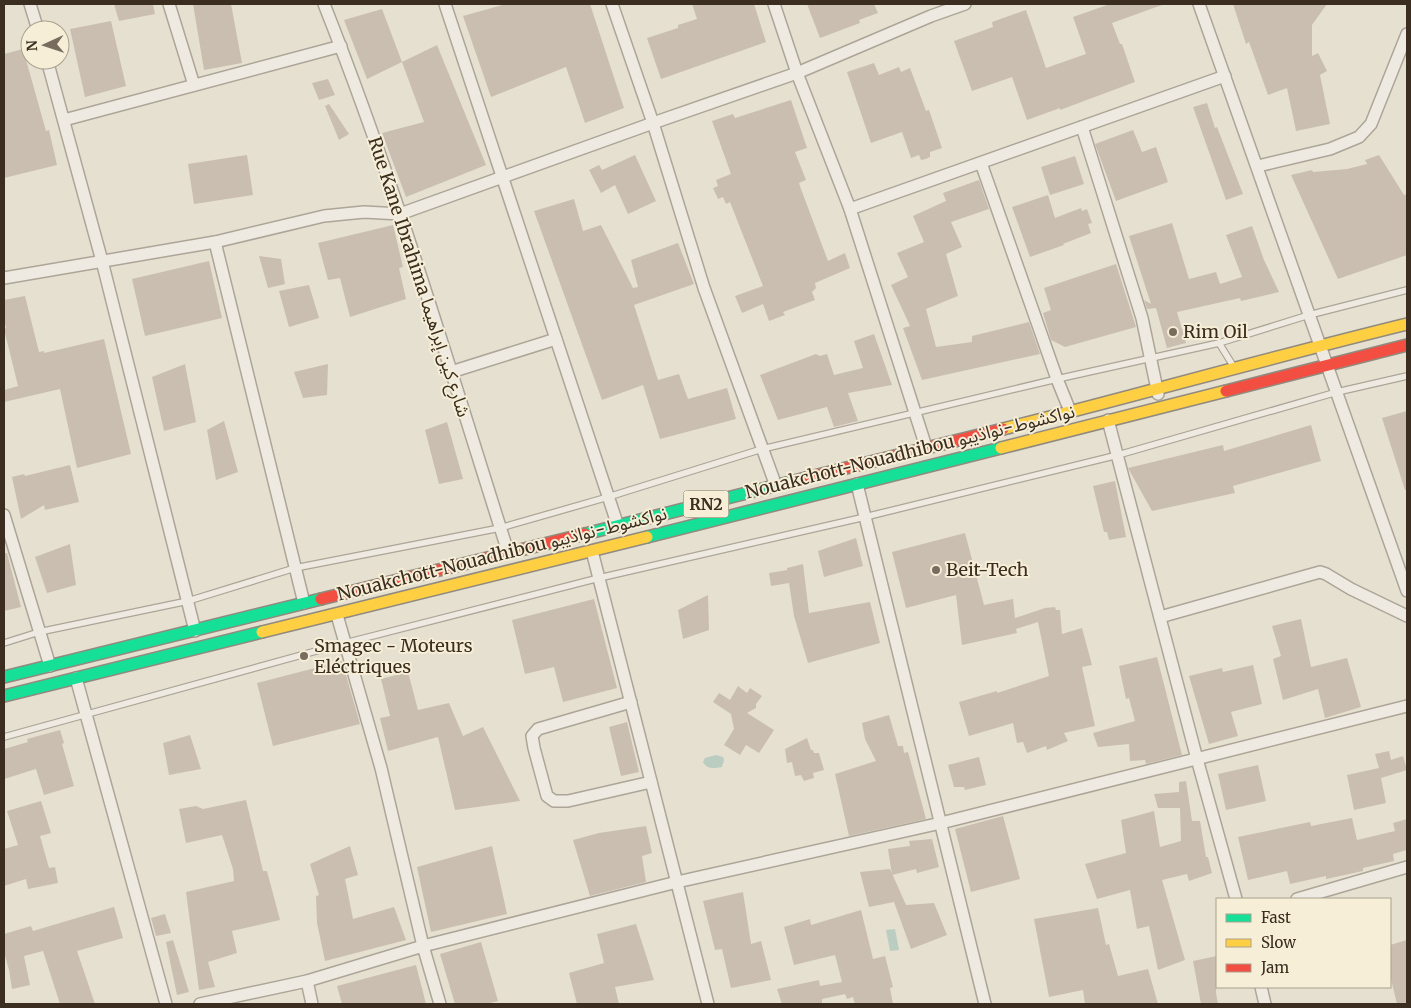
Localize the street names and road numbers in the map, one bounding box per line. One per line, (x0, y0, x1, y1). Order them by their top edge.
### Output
street label: Rue Kane Ibrahima شارع كين إبراهيما (360, 134, 476, 421)
street label: Nouakchott-Nouadhibou نواكشوط-نواذيبو (743, 399, 1077, 504)
road number: RN2 (684, 490, 728, 518)
street label: Nouakchott-Nouadhibou نواكشوط-نواذيبو (335, 501, 669, 606)

